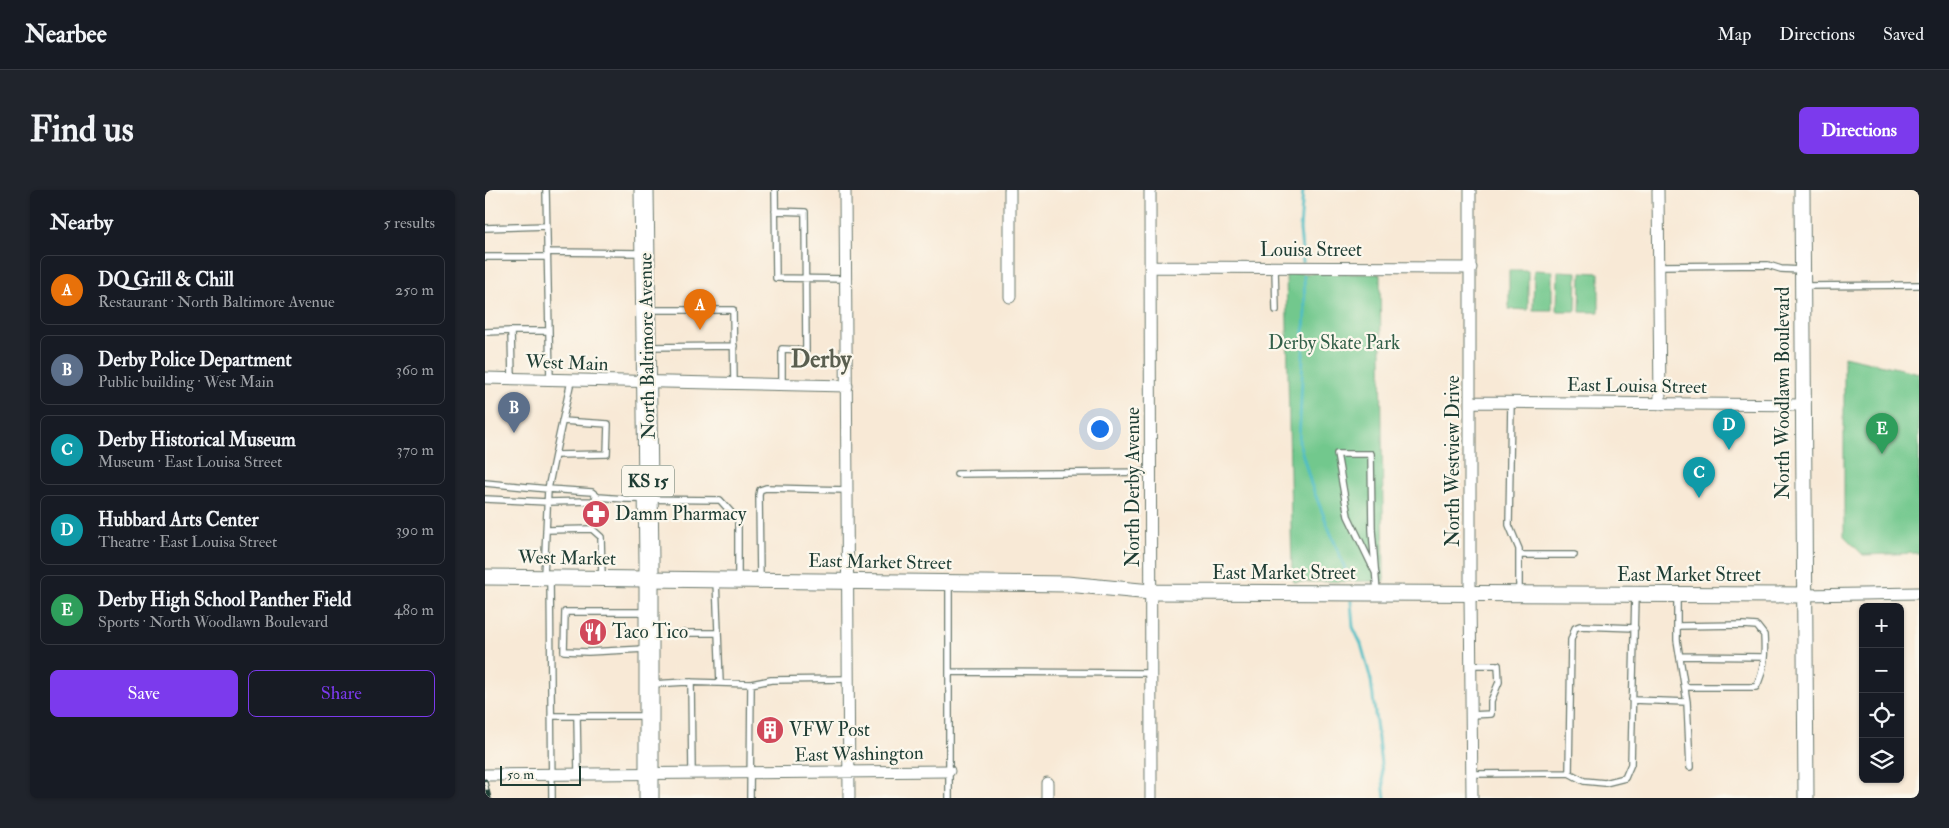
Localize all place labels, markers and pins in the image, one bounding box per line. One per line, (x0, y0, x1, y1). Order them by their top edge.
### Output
pin: A (684, 289, 716, 330)
pin: B (498, 392, 530, 433)
pin: D (1713, 409, 1745, 450)
pin: E (1866, 413, 1898, 454)
pin: C (1683, 457, 1715, 498)
pharmacy icon: Damm Pharmacy (581, 499, 611, 529)
place label: Damm Pharmacy (615, 502, 747, 526)
restaurant icon: Taco Tico (578, 617, 608, 647)
place label: Taco Tico (612, 620, 688, 644)
building icon: VFW Post (755, 715, 785, 745)
place label: VFW Post (789, 718, 870, 742)

